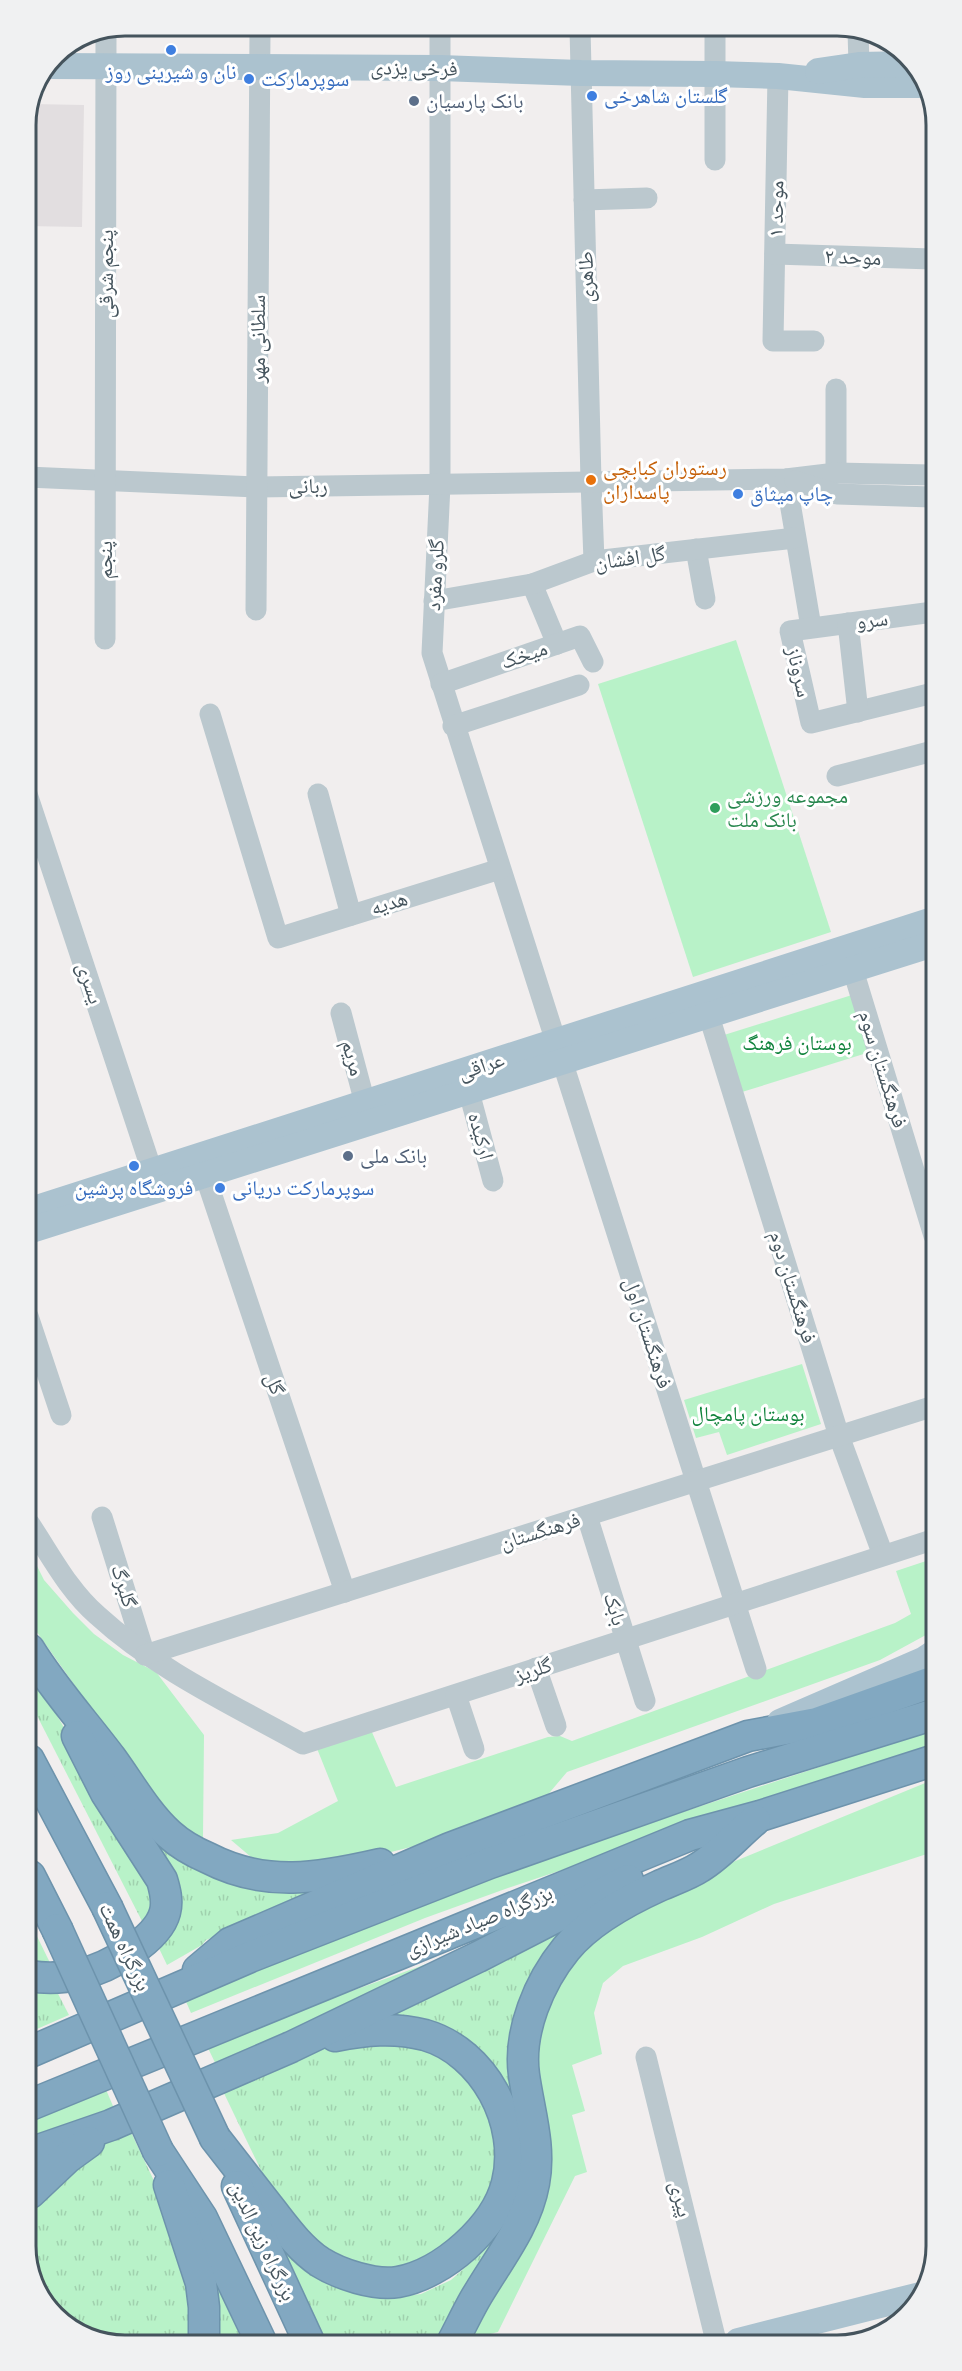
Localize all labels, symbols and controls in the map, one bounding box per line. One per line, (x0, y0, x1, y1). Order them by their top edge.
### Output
marker: نان و شيرينى روز (164, 43, 178, 57)
street label: فرخی یزدی (370, 54, 458, 82)
place label: نان و شيرينى روز (104, 59, 237, 85)
place label: سوپرمارکت (261, 66, 349, 91)
marker: سوپرمارکت (242, 72, 256, 86)
place label: گلستان شاهرخى (604, 83, 728, 109)
place label: بانک پارسیان (426, 88, 524, 113)
marker: گلستان شاهرخى (585, 89, 599, 103)
marker: بانک پارسیان (407, 94, 421, 108)
street label: موحد ۱ (763, 180, 788, 238)
street label: پنجم شرقی (93, 230, 120, 318)
street label: موحد ۲ (824, 243, 882, 270)
street label: طاهری (573, 251, 598, 303)
street label: سلطانی مهر (245, 295, 271, 384)
place label: رستوران کبابچی پاسداران (603, 455, 727, 504)
street label: ربانی (288, 473, 328, 499)
marker: رستوران کبابچی پاسداران (584, 473, 598, 487)
place label: چاپ میثاق (750, 481, 833, 507)
marker: چاپ میثاق (731, 487, 745, 501)
street label: گلرو مفرد (420, 538, 449, 611)
street label: گل افشان (593, 540, 667, 576)
street label: پنجم (92, 541, 119, 579)
street label: سرو (854, 605, 889, 634)
street label: میخک (497, 635, 550, 674)
street label: سروناز (781, 643, 817, 700)
place label: مجموعه ورزشی بانک ملت (727, 783, 848, 832)
marker: مجموعه ورزشی بانک ملت (708, 801, 722, 815)
street label: هدیه (367, 885, 410, 920)
street label: یسری (72, 959, 109, 1007)
street label: فرهنگستان سوم (852, 1007, 913, 1131)
park label: بوستان فرهنگ (742, 1030, 852, 1055)
street label: مریم (335, 1037, 370, 1079)
street label: عراقی (454, 1046, 508, 1086)
street label: ارکیده (463, 1109, 500, 1162)
place label: بانک ملی (360, 1143, 427, 1169)
marker: بانک ملی (341, 1149, 355, 1163)
marker: فروشگاه پرشین (127, 1159, 141, 1173)
place label: فروشگاه پرشین (75, 1175, 193, 1201)
place label: سوپرمارکت دریانی (232, 1175, 374, 1201)
marker: سوپرمارکت دریانی (213, 1181, 227, 1195)
street label: فرهنگستان دوم (763, 1228, 822, 1347)
street label: فرهنگستان اول (619, 1274, 678, 1391)
street label: گل (259, 1370, 291, 1398)
park label: بوستان پامچال (691, 1401, 805, 1426)
street label: فرهنگستان (497, 1506, 583, 1555)
street label: گلبرگ (106, 1561, 143, 1611)
street label: بابک (599, 1589, 632, 1628)
street label: گلریز (510, 1652, 555, 1688)
street label: بزرگراه صیاد شیرازی (402, 1880, 556, 1961)
street label: بزرگراه همت (94, 1899, 157, 1995)
street label: بزرگراه زین الدین (224, 2177, 302, 2305)
street label: پیری (665, 2178, 698, 2220)

